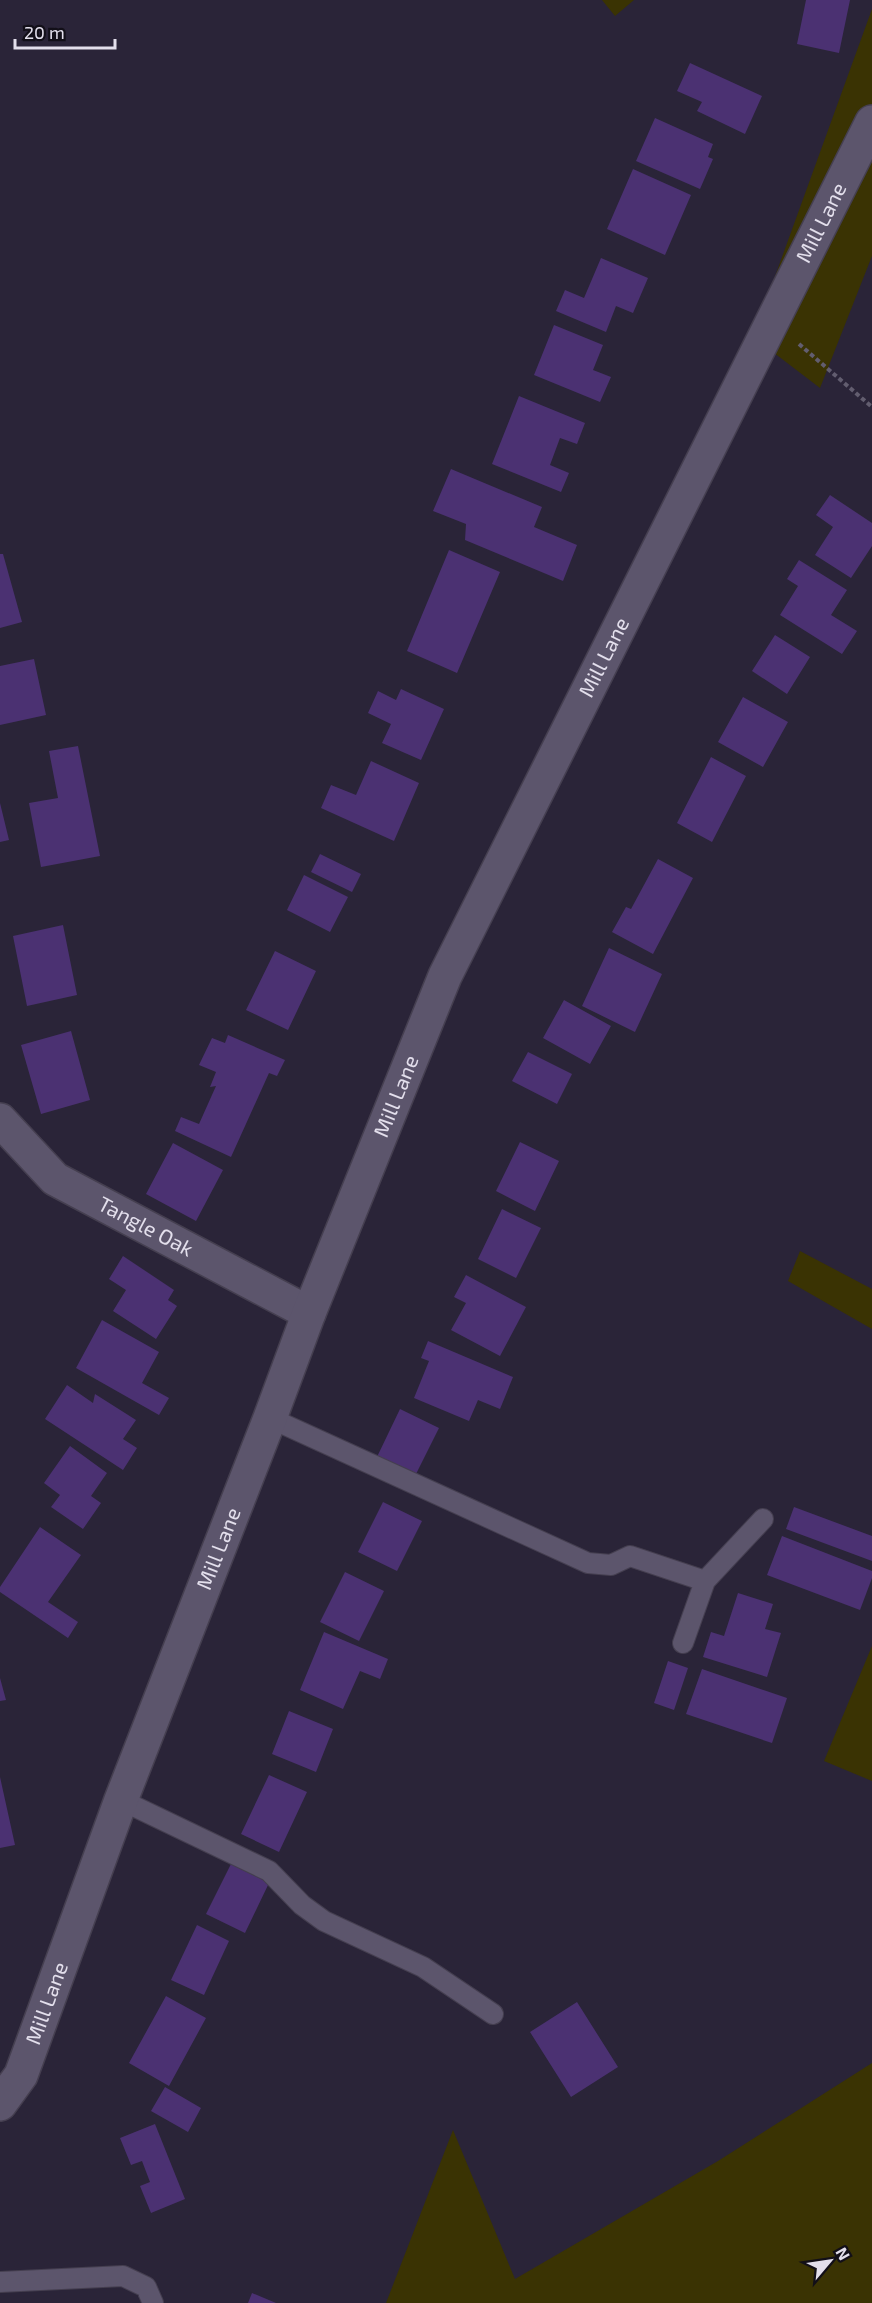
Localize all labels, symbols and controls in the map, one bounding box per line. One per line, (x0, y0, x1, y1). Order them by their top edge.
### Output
scale bar (15, 12, 116, 50)
text: 20 m (24, 21, 65, 43)
street label: Mill Lane (790, 178, 851, 266)
street label: Mill Lane (572, 613, 633, 701)
street label: Mill Lane (367, 1051, 423, 1140)
street label: Tangle Oak (94, 1190, 198, 1261)
street label: Mill Lane (190, 1504, 245, 1593)
street label: Mill Lane (19, 1958, 72, 2048)
north arrow (800, 2231, 860, 2291)
text: N (832, 2244, 855, 2263)

